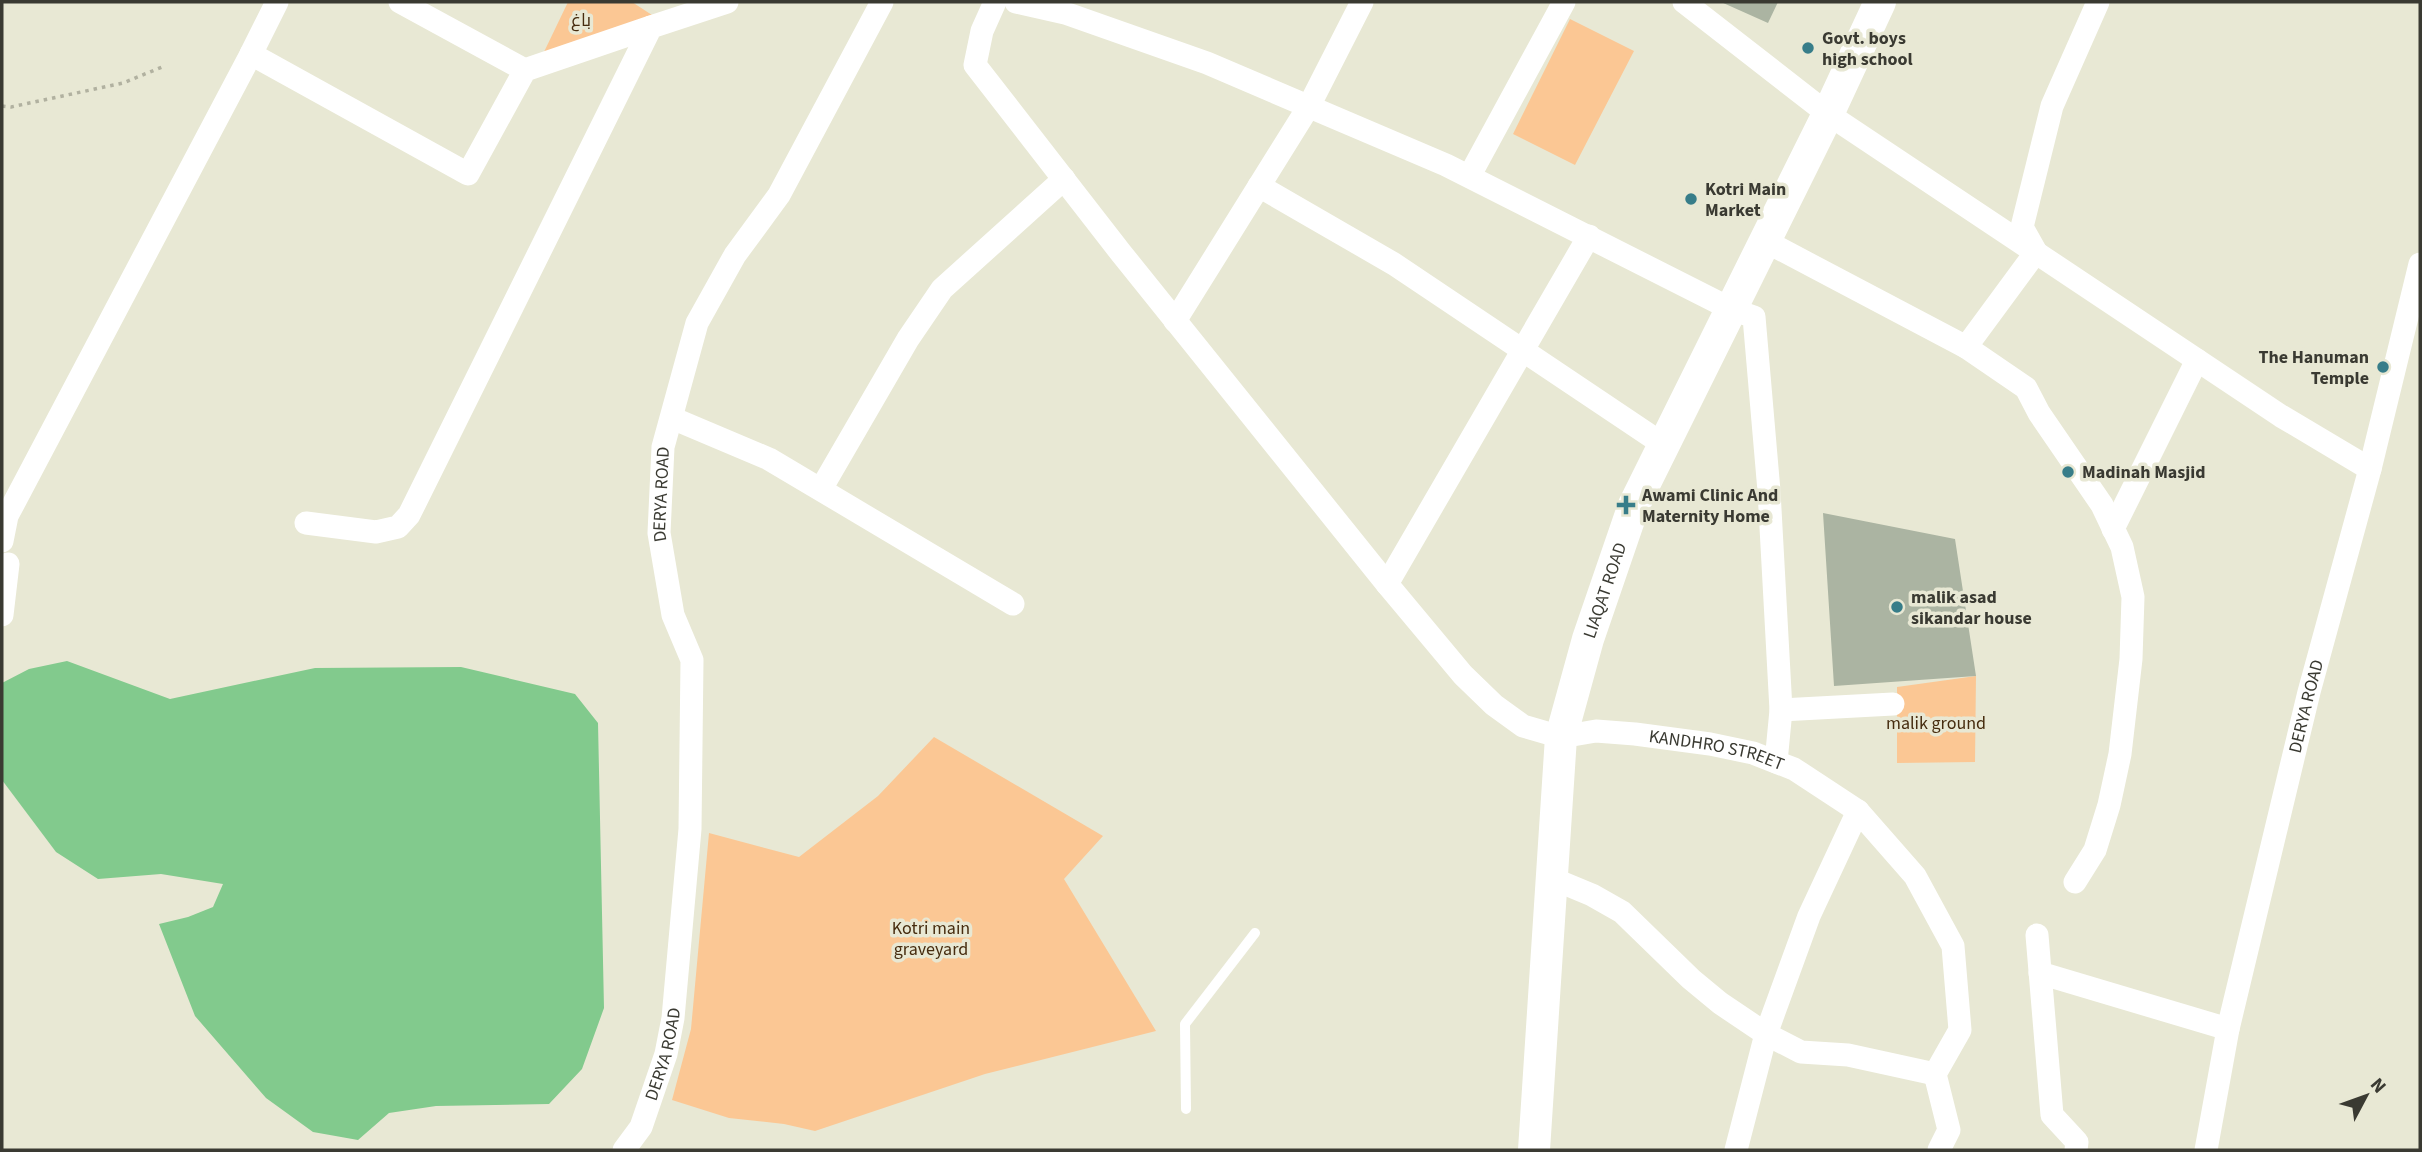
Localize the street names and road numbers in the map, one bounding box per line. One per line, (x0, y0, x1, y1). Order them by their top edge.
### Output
street label: DERYA ROAD (647, 446, 676, 544)
street label: LIAQAT ROAD (1577, 539, 1633, 642)
street label: DERYA ROAD (2283, 657, 2330, 756)
street label: KANDHRO STREET (1647, 724, 1788, 777)
street label: DERYA ROAD (639, 1007, 687, 1104)

